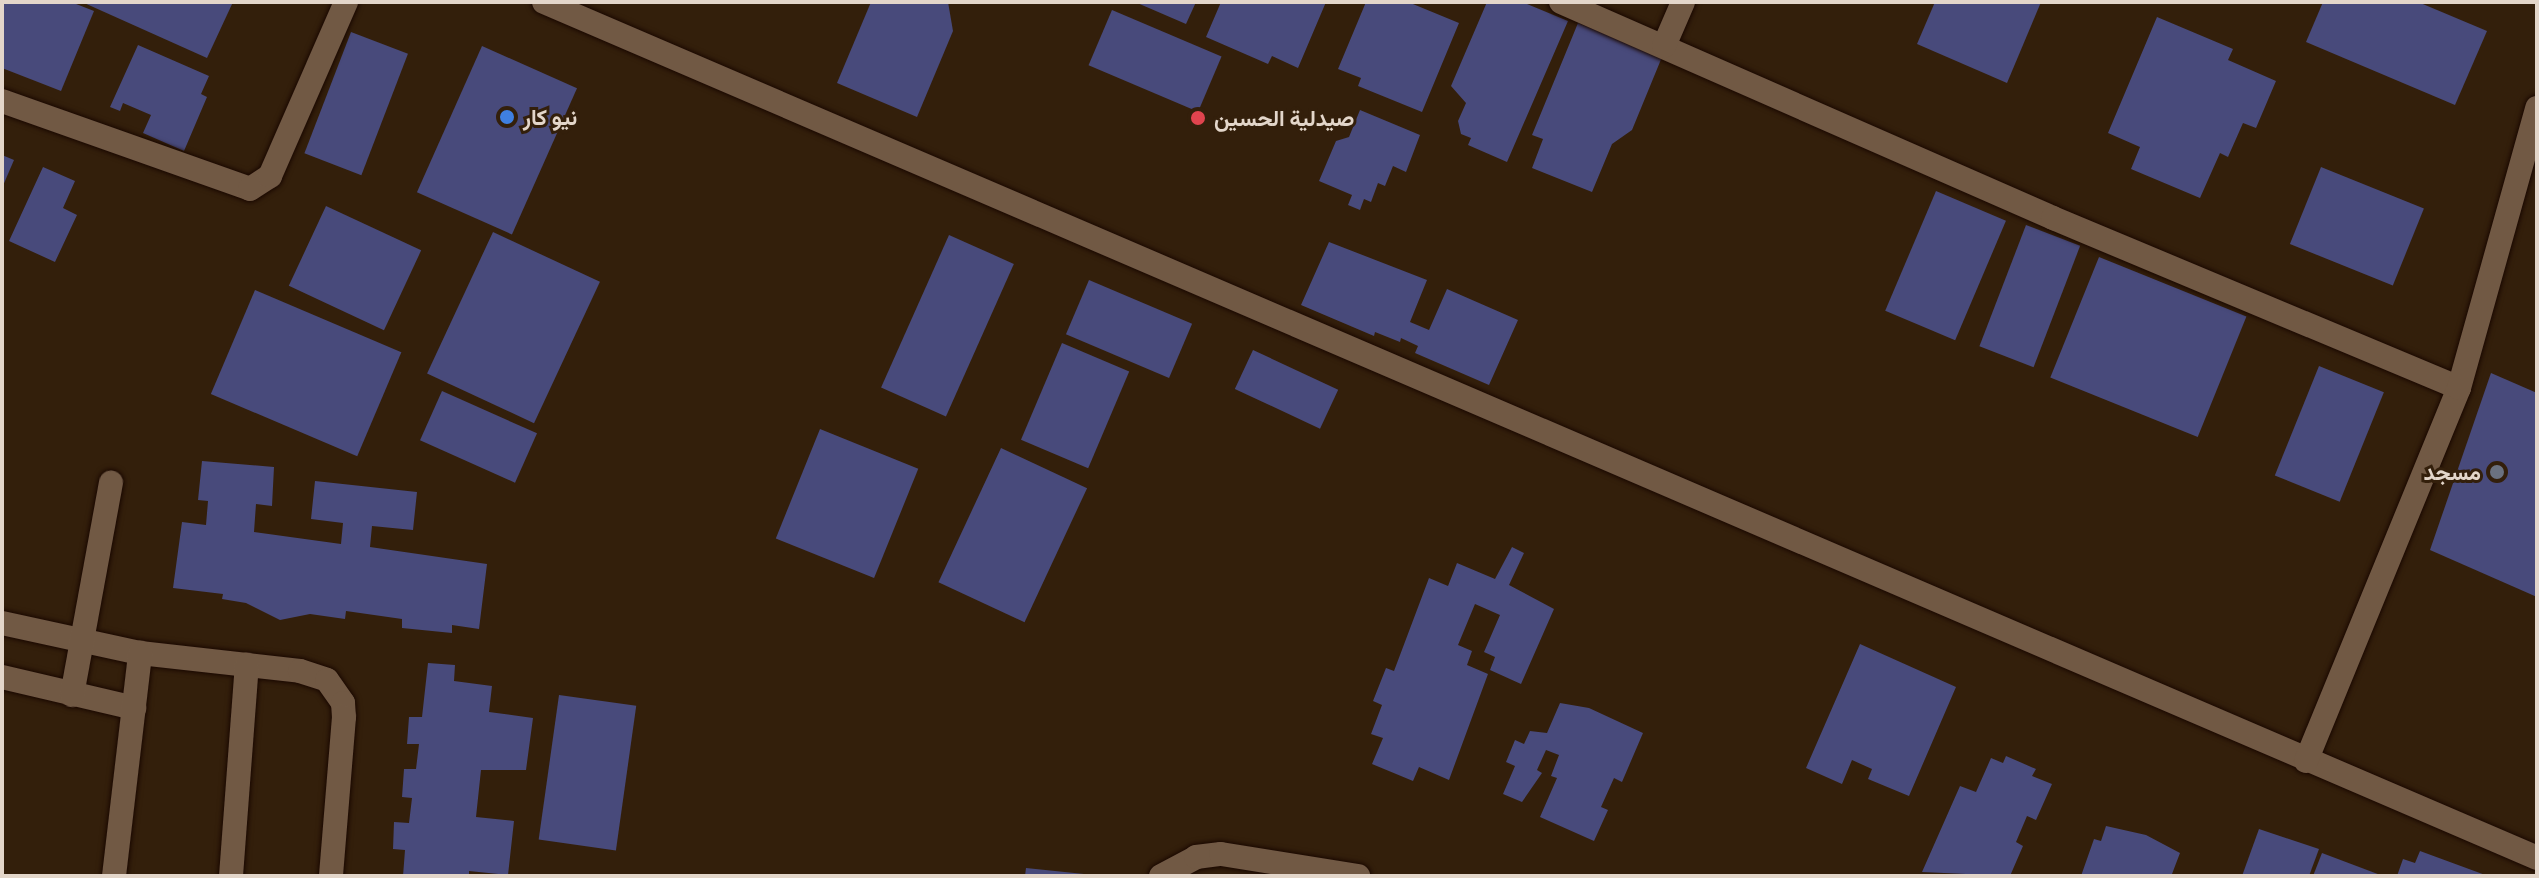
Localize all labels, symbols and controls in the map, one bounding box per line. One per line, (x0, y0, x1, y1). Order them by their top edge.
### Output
place label: نيو كار (523, 104, 577, 130)
place label: صيدلية الحسين (1214, 105, 1354, 131)
marker: نيو كار (498, 108, 516, 126)
marker: صيدلية الحسين (1189, 109, 1207, 127)
place label: مسجد (2424, 459, 2481, 485)
marker: مسجد (2488, 463, 2506, 481)

